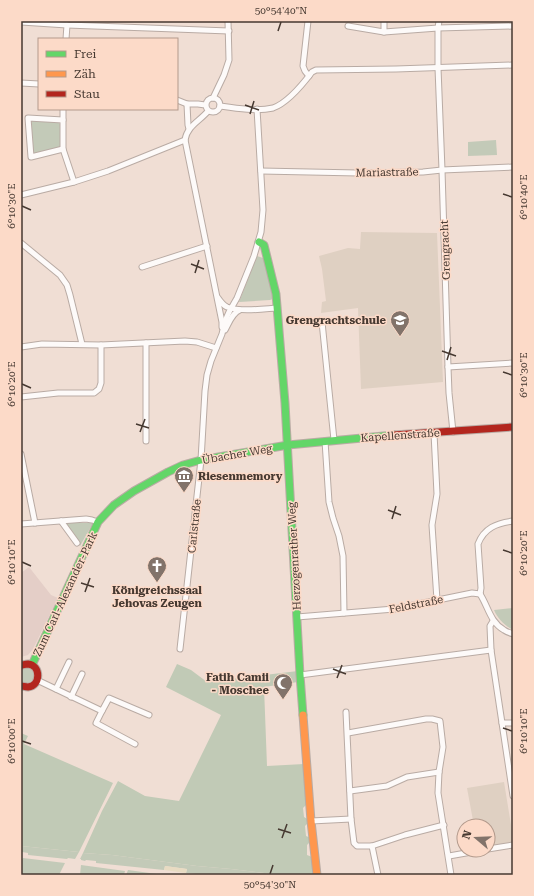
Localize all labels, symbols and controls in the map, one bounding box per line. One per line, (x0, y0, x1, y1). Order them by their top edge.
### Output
text: 50°54'40"N (255, 5, 307, 16)
legend (38, 38, 178, 110)
text: Frei (74, 47, 96, 61)
text: Zäh (74, 67, 96, 81)
text: Stau (74, 87, 100, 101)
street label: Mariastraße (355, 165, 419, 180)
text: 6°10'40"E (518, 174, 529, 220)
text: 6°10'30"E (6, 183, 17, 229)
street label: Grengracht (438, 220, 453, 280)
school or university icon: Grengrachtschule (389, 309, 411, 337)
place label: Grengrachtschule (286, 314, 387, 327)
text: 6°10'30"E (518, 352, 529, 398)
text: 6°10'20"E (6, 361, 17, 407)
street label: Kapellenstraße (360, 426, 440, 445)
street label: Übacher Weg (201, 441, 274, 467)
museum icon: Riesenmemory (173, 465, 195, 493)
place label: Riesenmemory (198, 470, 283, 483)
street label: Carlstraße (185, 498, 204, 554)
street label: Herzogenrather Weg (285, 501, 304, 610)
street label: Zum Carl-Alexander-Park (31, 530, 100, 659)
text: 6°10'20"E (518, 530, 529, 576)
text: 6°10'10"E (6, 539, 17, 585)
church icon: Königreichssaal Jehovas Zeugen (146, 555, 168, 583)
place label: Königreichssaal Jehovas Zeugen (112, 584, 202, 610)
street label: Feldstraße (388, 593, 444, 616)
place label: Fatih Camii - Moschee (206, 671, 270, 697)
mosque icon: Fatih Camii - Moschee (272, 672, 294, 700)
text: 6°10'10"E (518, 708, 529, 754)
text: 6°10'00"E (6, 718, 17, 764)
north arrow (456, 818, 496, 858)
text: N (459, 828, 475, 841)
text: 50°54'30"N (244, 879, 296, 890)

